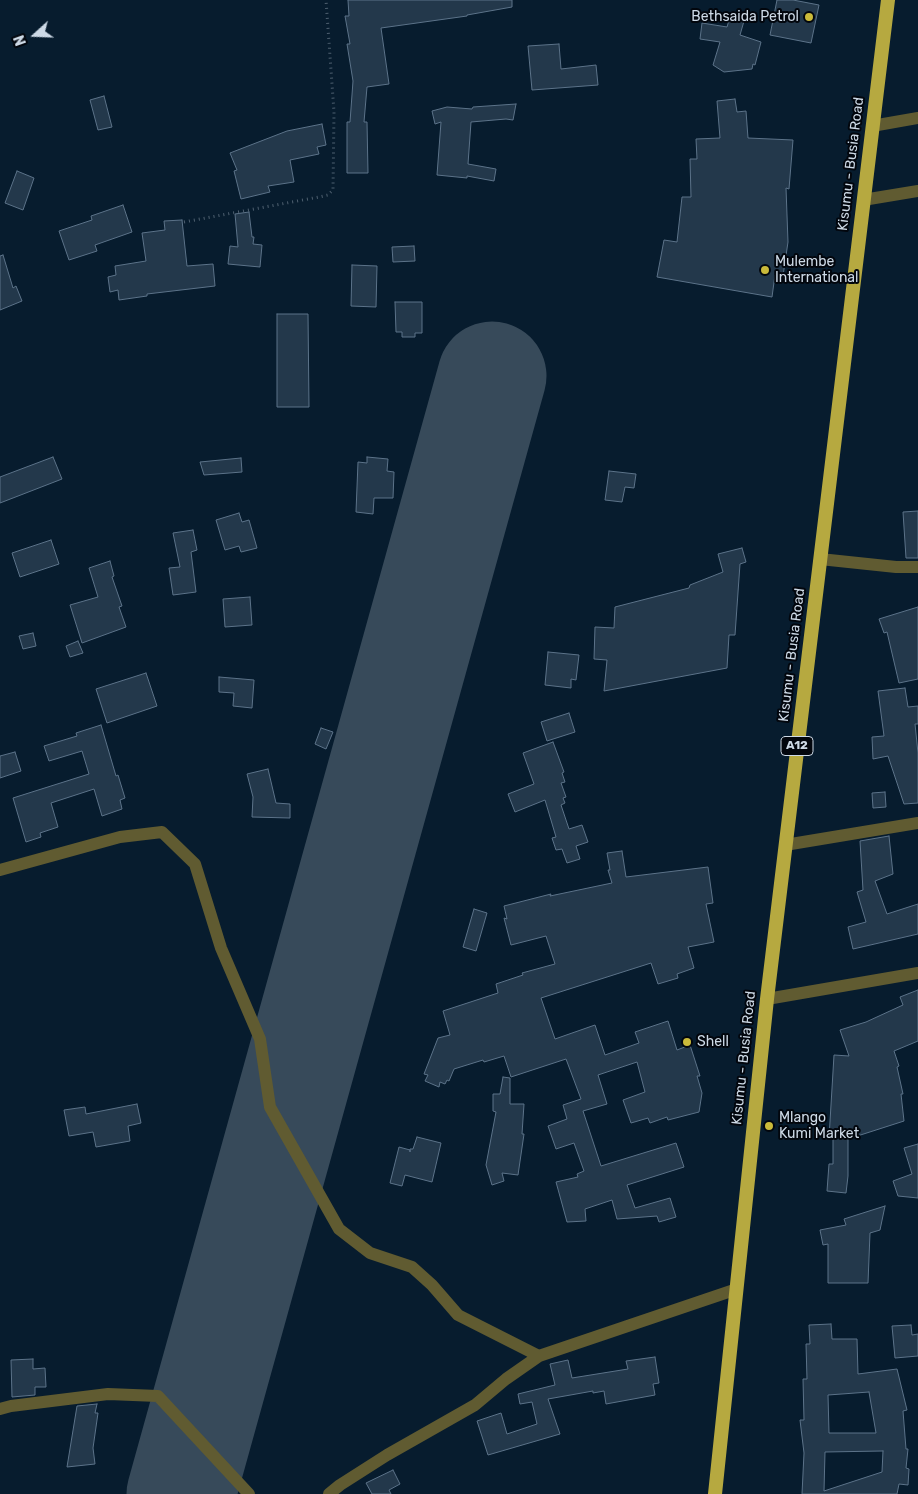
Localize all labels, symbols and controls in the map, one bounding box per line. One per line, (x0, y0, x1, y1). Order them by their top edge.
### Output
place label: Bethsaida Petrol (691, 9, 799, 25)
north arrow (10, 10, 60, 60)
marker: Bethsaida Petrol (803, 11, 815, 23)
text: N (11, 33, 30, 48)
street label: Kisumu - Busia Road (834, 96, 868, 232)
place label: Mulembe International (775, 254, 858, 286)
marker: Mulembe International (759, 264, 771, 276)
street label: Kisumu - Busia Road (775, 587, 809, 723)
road number: A12 (781, 736, 813, 756)
street label: Kisumu - Busia Road (729, 990, 759, 1126)
place label: Shell (697, 1034, 729, 1050)
marker: Shell (681, 1036, 693, 1048)
place label: Mlango Kumi Market (779, 1110, 859, 1142)
marker: Mlango Kumi Market (763, 1120, 775, 1132)

